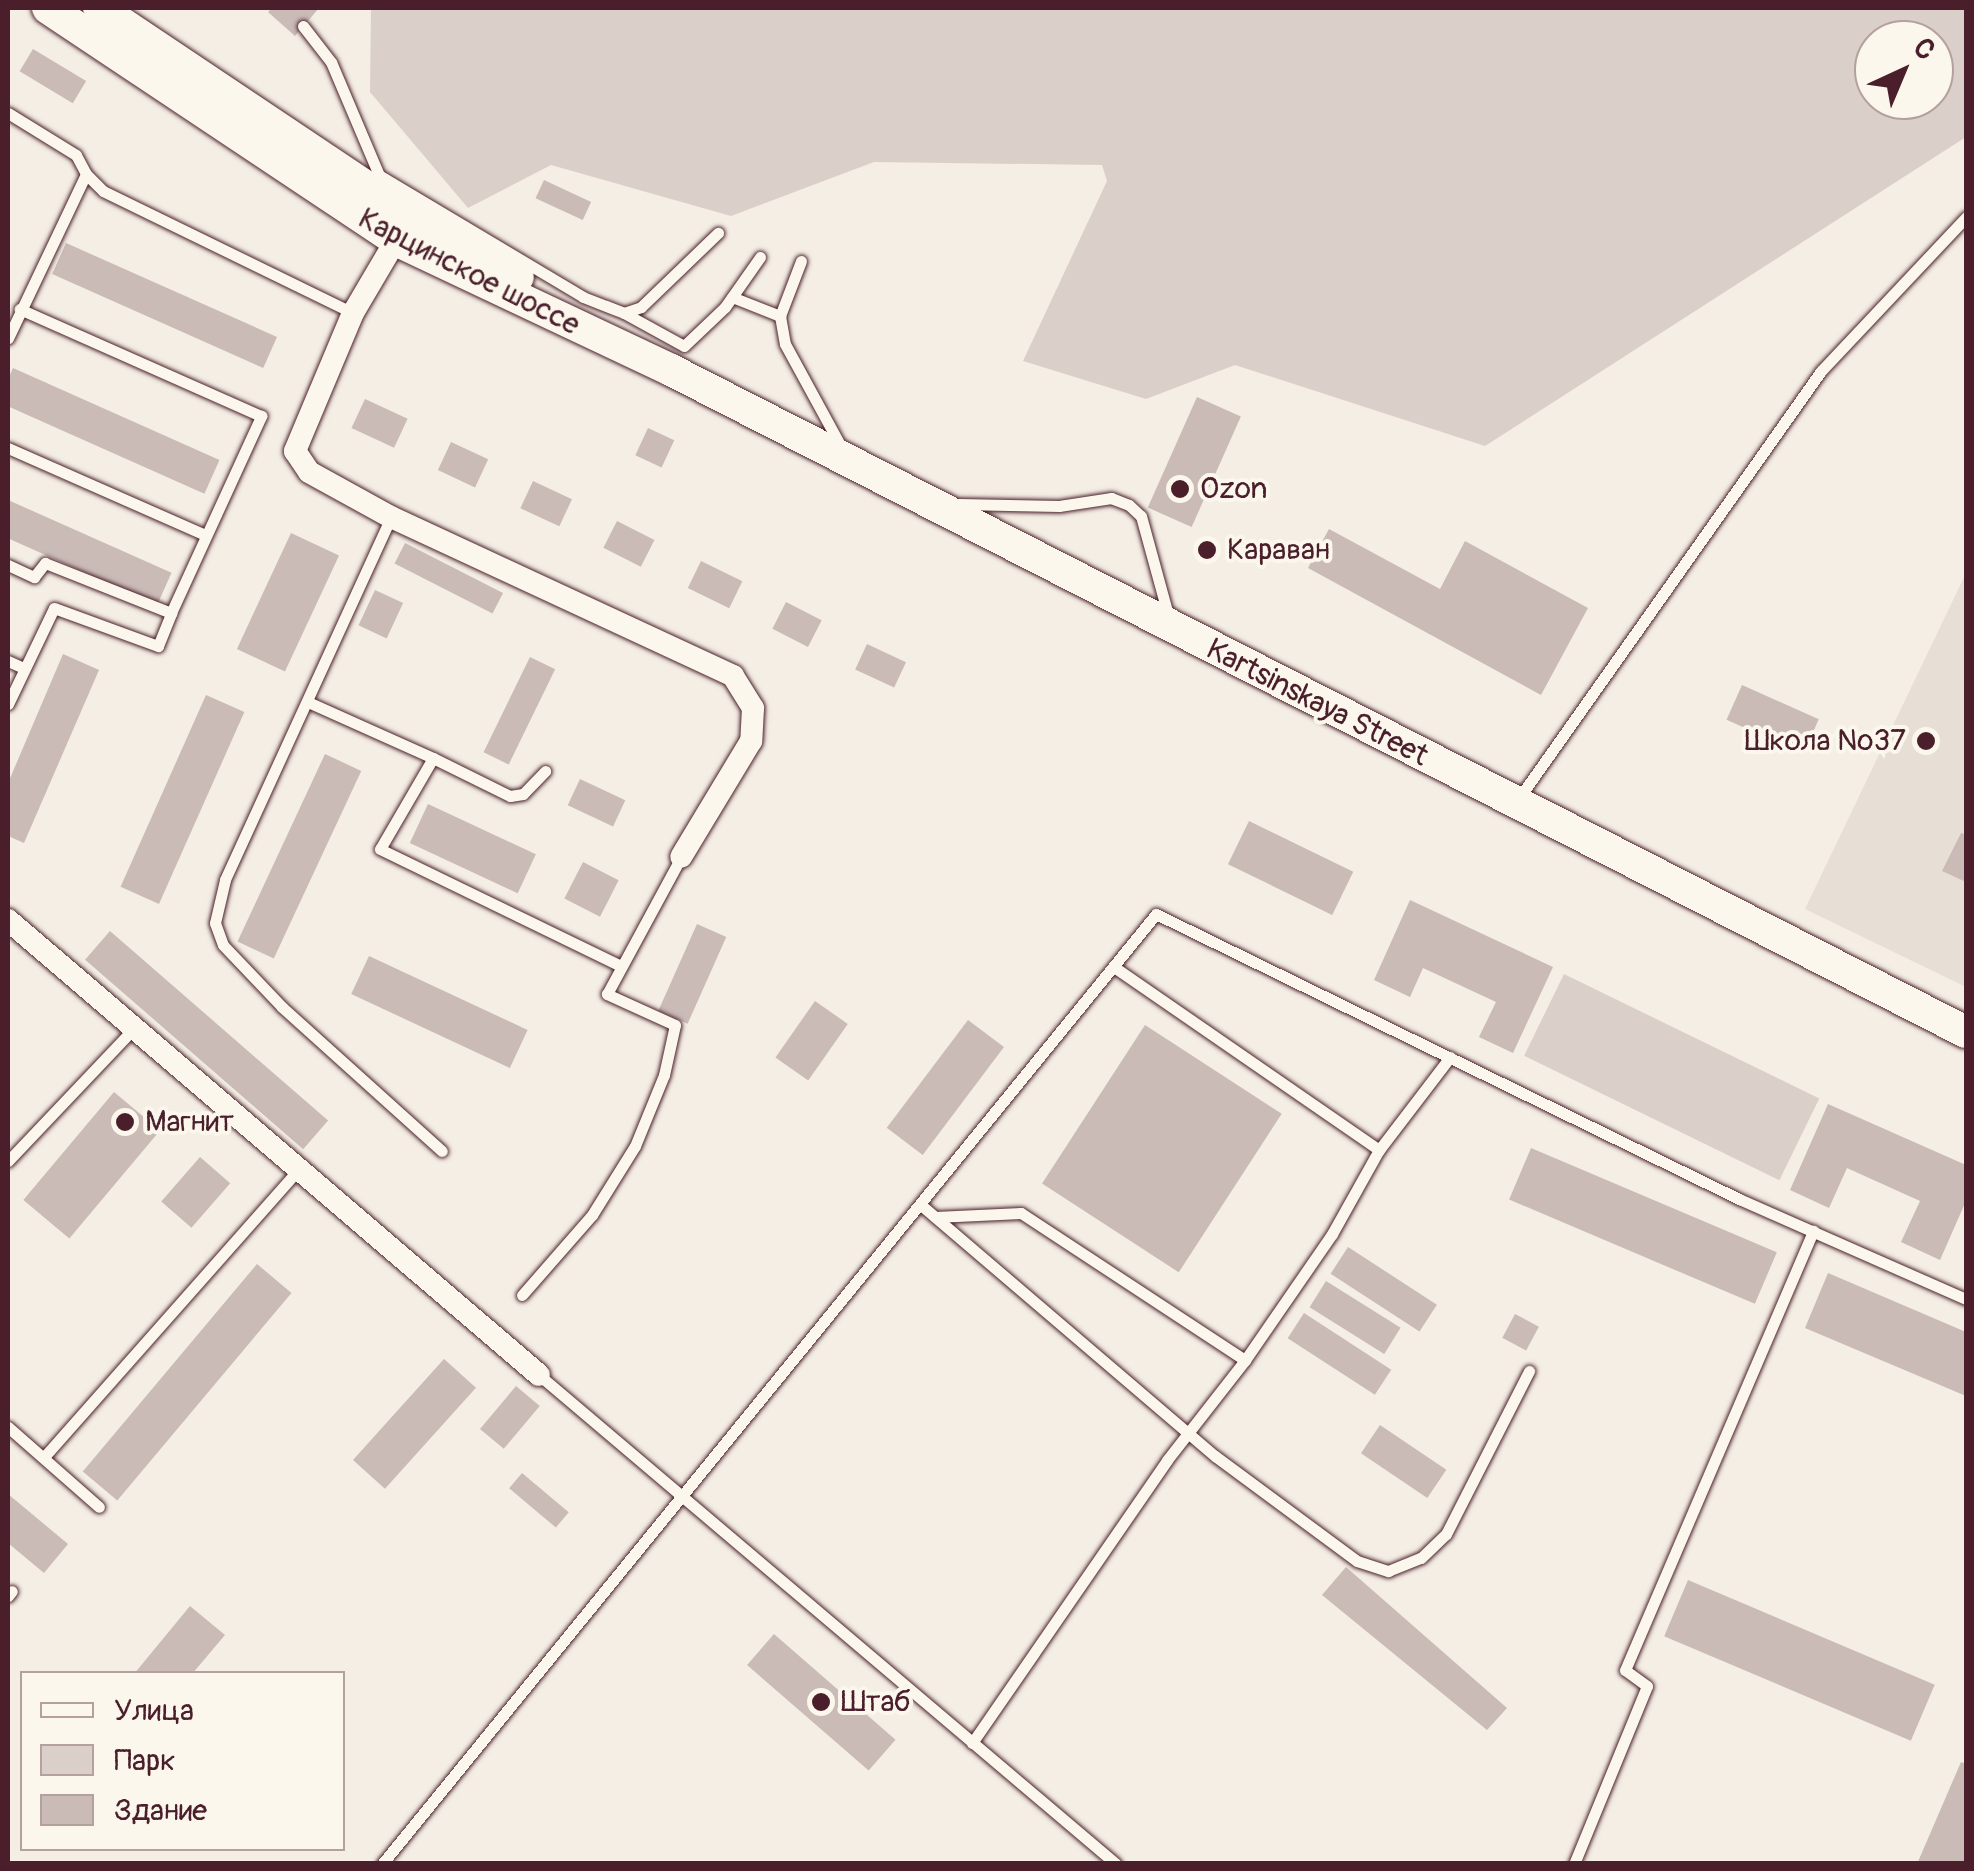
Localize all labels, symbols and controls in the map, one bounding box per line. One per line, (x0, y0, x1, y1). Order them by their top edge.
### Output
north arrow (1854, 20, 1954, 120)
text: С (1905, 31, 1942, 68)
street label: Карцинское шоссе (352, 201, 586, 343)
place label: Ozon (1200, 471, 1267, 507)
marker: Ozon (1169, 478, 1191, 500)
place label: Караван (1227, 532, 1330, 568)
marker: Караван (1196, 539, 1218, 561)
street label: Kartsinskaya Street (1200, 632, 1434, 774)
place label: Школа №37 (1745, 723, 1906, 759)
marker: Школа №37 (1915, 730, 1937, 752)
place label: Магнит (145, 1104, 234, 1140)
marker: Магнит (114, 1111, 136, 1133)
legend (20, 1671, 345, 1851)
place label: Штаб (841, 1684, 911, 1720)
marker: Штаб (810, 1691, 832, 1713)
text: Улица (114, 1692, 194, 1729)
text: Парк (114, 1742, 176, 1779)
text: Здание (114, 1792, 207, 1829)

